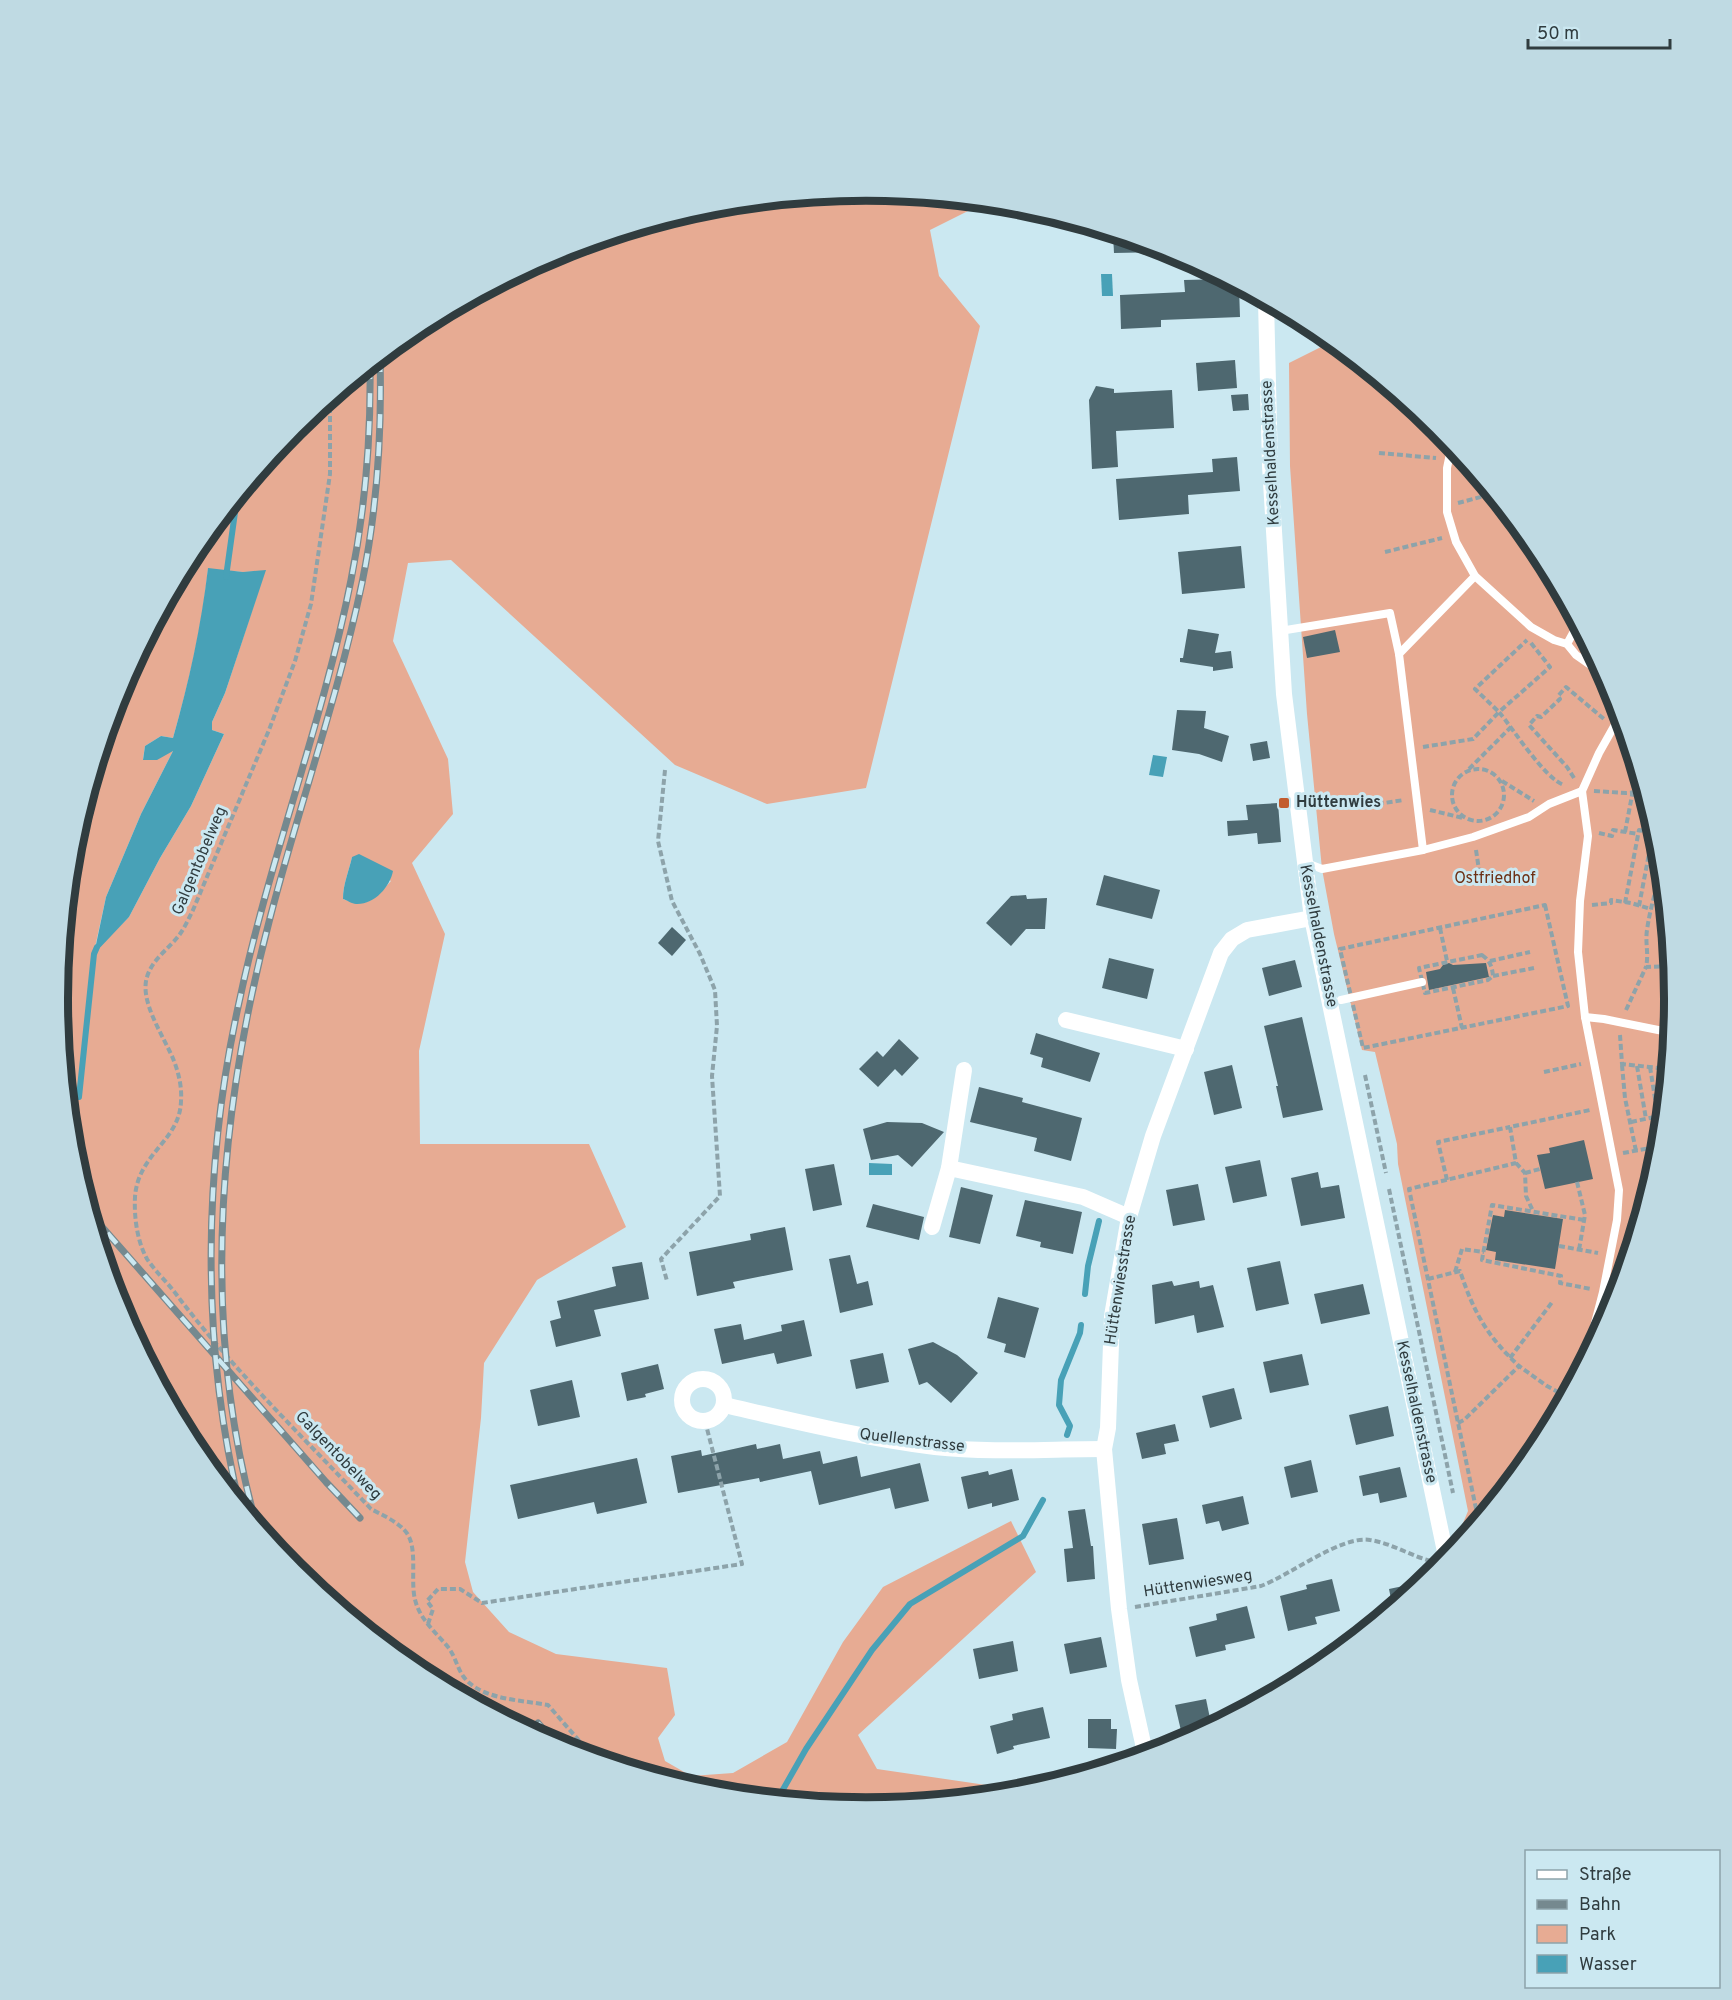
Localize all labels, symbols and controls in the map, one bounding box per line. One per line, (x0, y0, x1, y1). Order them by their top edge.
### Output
scale bar (1528, 12, 1670, 50)
text: 50 m (1537, 23, 1579, 46)
street label: Kesselhaldenstrasse (1257, 380, 1285, 526)
place label: Hüttenwies (1296, 793, 1381, 813)
marker: Hüttenwies (1277, 796, 1291, 810)
street label: Galgentobelweg (168, 804, 232, 918)
street label: Kesselhaldenstrasse (1294, 863, 1342, 1009)
park label: Ostfriedhof (1454, 869, 1536, 889)
street label: Hüttenwiesstrasse (1101, 1213, 1141, 1347)
street label: Kesselhaldenstrasse (1391, 1339, 1441, 1485)
street label: Galgentobelweg (290, 1407, 386, 1505)
street label: Quellenstrasse (858, 1425, 966, 1457)
street label: Hüttenwiesweg (1142, 1566, 1254, 1602)
legend (1525, 1850, 1720, 1988)
text: Straße (1579, 1864, 1631, 1887)
text: Bahn (1579, 1894, 1621, 1917)
text: Park (1579, 1924, 1616, 1947)
text: Wasser (1579, 1954, 1637, 1977)

